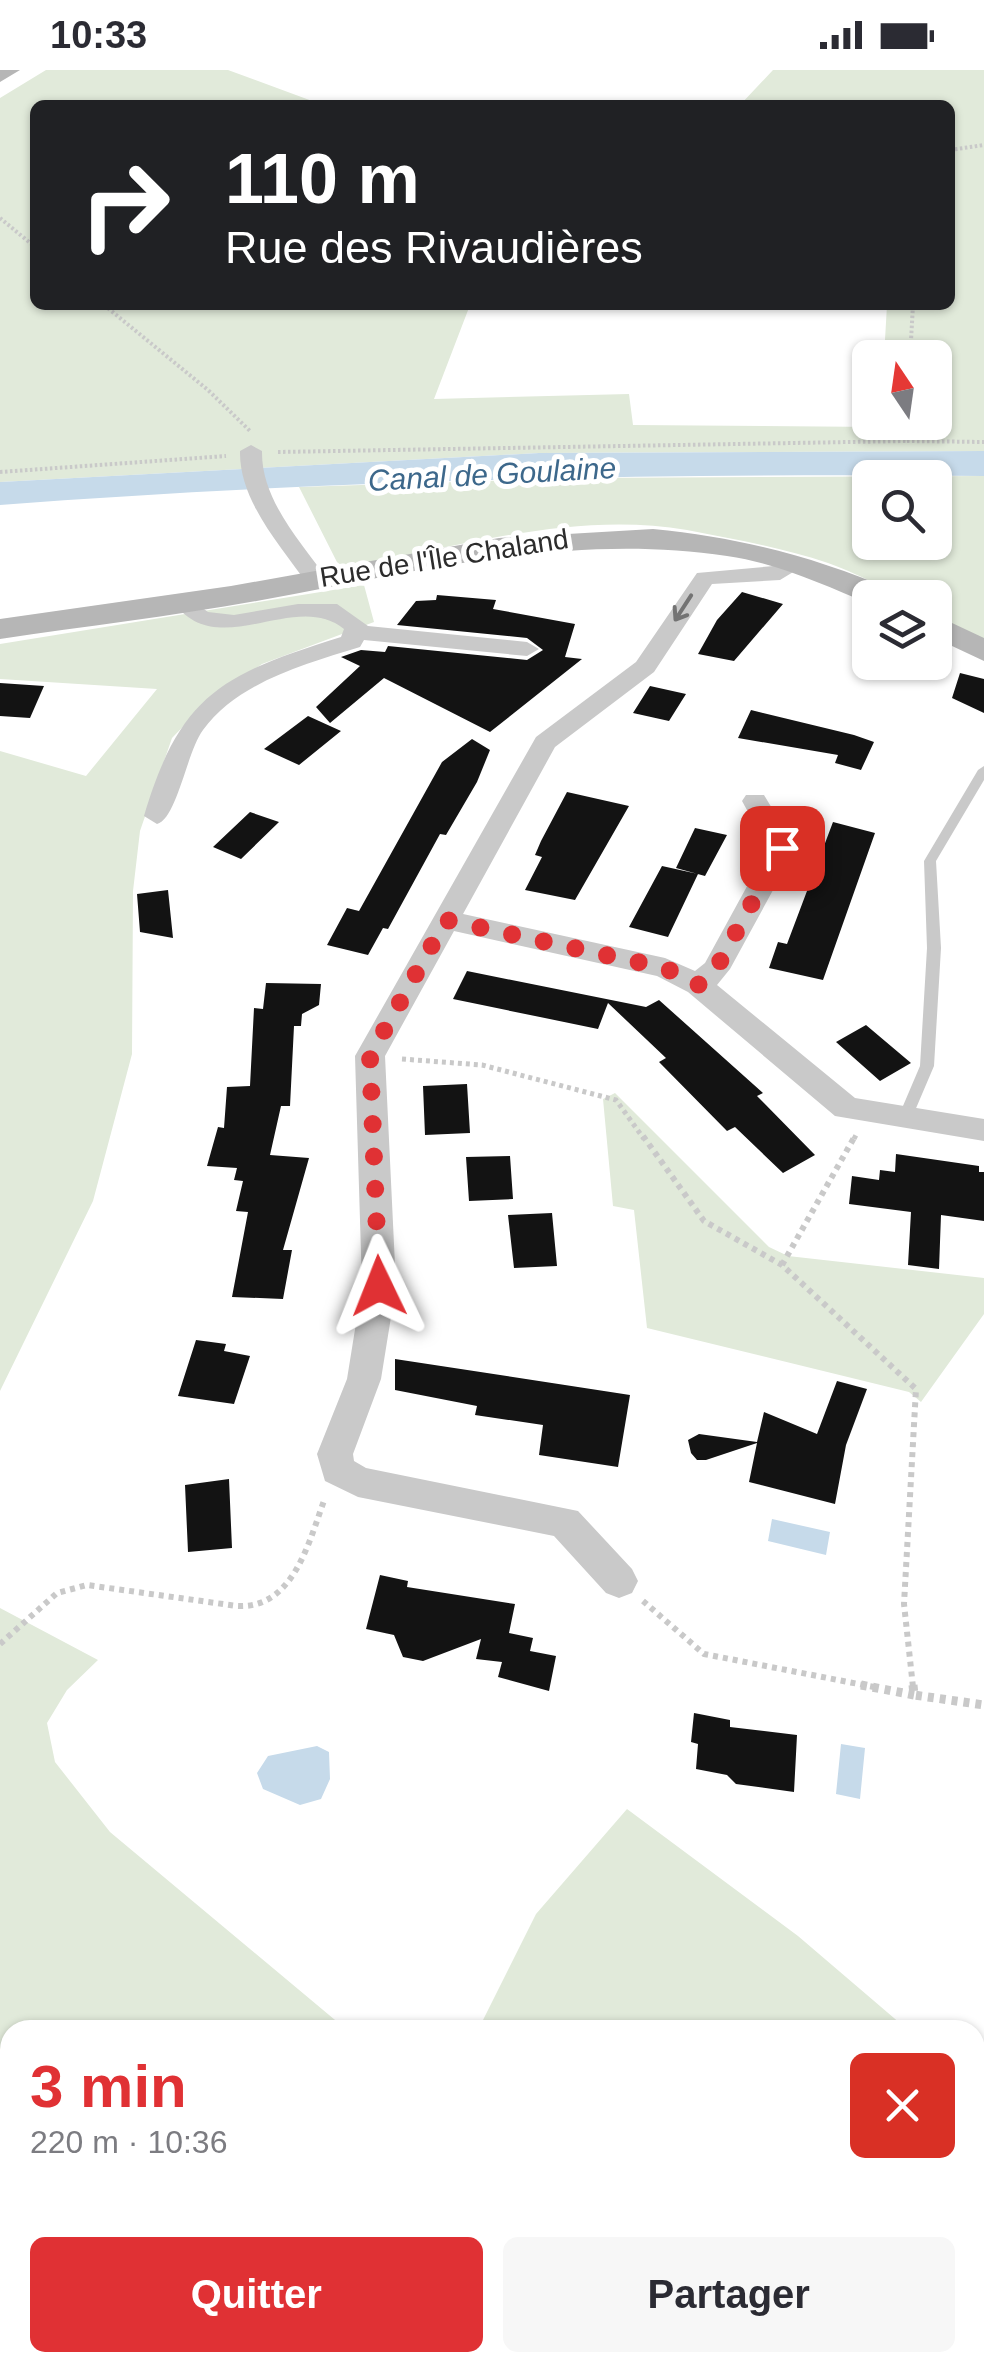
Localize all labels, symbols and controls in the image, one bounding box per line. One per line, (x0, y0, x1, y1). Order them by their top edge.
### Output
text: 10:33 (50, 14, 147, 56)
icon: right (60, 140, 190, 270)
text: 110 m (225, 140, 420, 218)
text: Rue des Rivaudières (225, 222, 643, 273)
north arrow (852, 340, 952, 440)
map controls (852, 340, 952, 680)
water label: Canal de Goulaine (367, 451, 617, 497)
button: search (852, 460, 952, 560)
street label: Rue de l'Île Chaland (317, 523, 571, 593)
button: layers (852, 580, 952, 680)
one-way arrow (673, 593, 694, 621)
pin (740, 806, 825, 891)
icon: arrive (755, 821, 810, 876)
position arrow (327, 1234, 431, 1338)
text: 3 min (30, 2053, 187, 2120)
button: close (850, 2053, 955, 2158)
text: 220 m · 10:36 (30, 2124, 227, 2160)
button: Quitter (30, 2237, 483, 2352)
button: Partager (503, 2237, 955, 2352)

